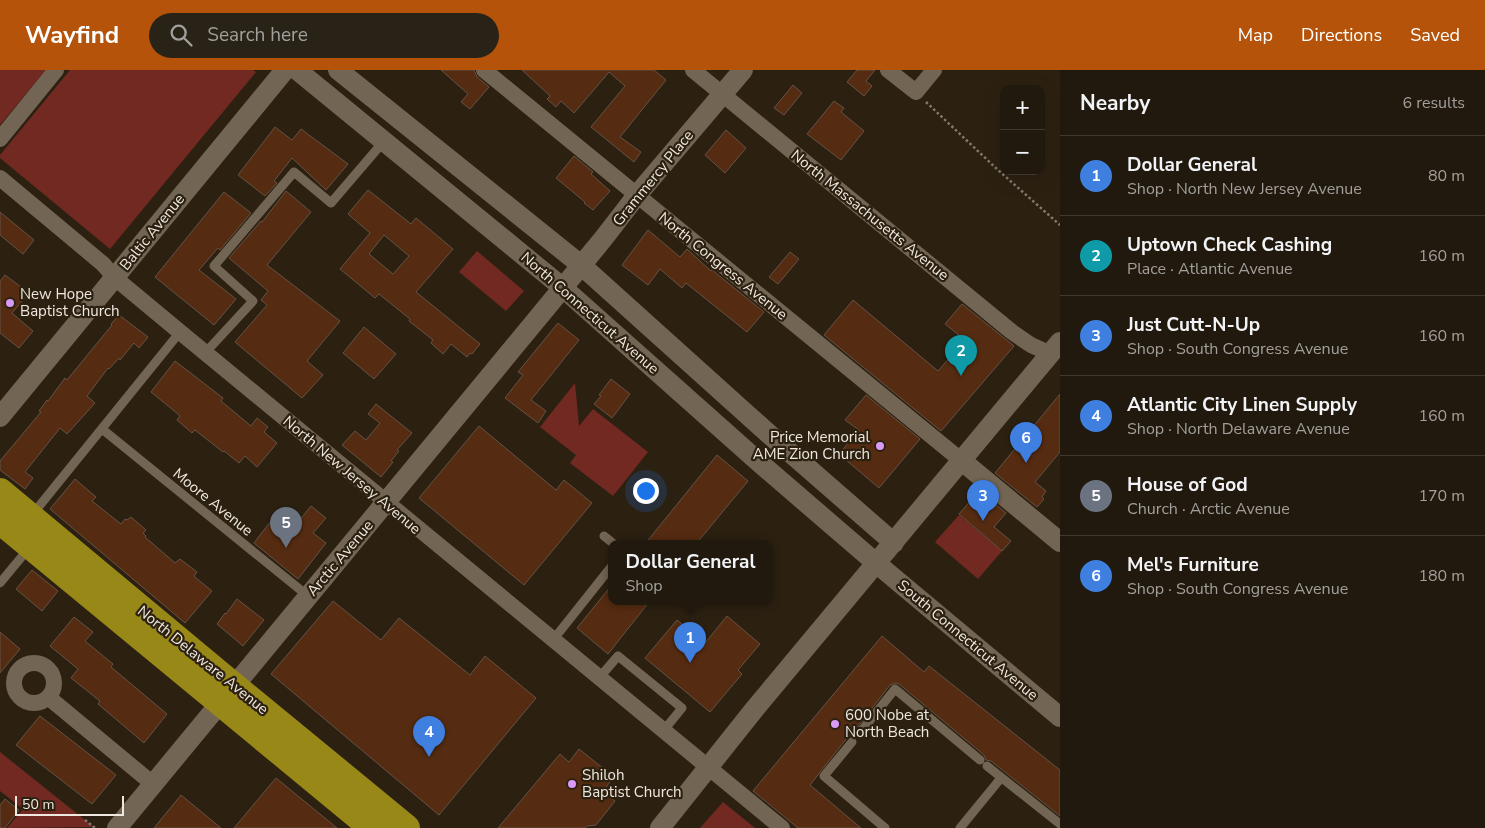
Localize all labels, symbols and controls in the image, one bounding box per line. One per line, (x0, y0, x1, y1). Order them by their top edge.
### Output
search box (149, 13, 499, 58)
text: Wayfind (25, 19, 119, 51)
icon: search (167, 21, 195, 49)
text: Search here (207, 22, 308, 48)
text: Map (1238, 23, 1273, 47)
text: Directions (1301, 23, 1382, 47)
text: Saved (1410, 23, 1460, 47)
map controls (1000, 85, 1045, 175)
button: + (1000, 85, 1045, 130)
text: Nearby (1080, 89, 1150, 117)
text: 6 results (1403, 92, 1465, 114)
street label: Grammercy Place (608, 126, 698, 230)
button: − (1000, 130, 1045, 175)
street label: North Massachusetts Avenue (787, 145, 953, 285)
text: Dollar General (1127, 152, 1257, 178)
text: 1 (1091, 165, 1101, 187)
text: 80 m (1428, 165, 1465, 187)
text: Shop · North New Jersey Avenue (1127, 178, 1362, 200)
street label: Baltic Avenue (115, 190, 189, 274)
street label: North Congress Avenue (654, 208, 792, 324)
text: Uptown Check Cashing (1127, 232, 1332, 258)
text: 2 (1091, 245, 1101, 267)
text: 160 m (1418, 245, 1465, 267)
street label: North Connecticut Avenue (517, 247, 663, 379)
text: Place · Atlantic Avenue (1127, 258, 1293, 280)
place label: New Hope Baptist Church (20, 284, 120, 321)
marker: New Hope Baptist Church (4, 297, 16, 309)
text: Just Cutt-N-Up (1127, 312, 1260, 338)
text: 3 (1091, 325, 1101, 347)
text: 160 m (1418, 325, 1465, 347)
pin: 2 (945, 335, 977, 376)
text: Shop · South Congress Avenue (1127, 338, 1348, 360)
text: Atlantic City Linen Supply (1127, 392, 1357, 418)
text: 4 (1091, 405, 1101, 427)
text: 160 m (1418, 405, 1465, 427)
street label: North New Jersey Avenue (279, 411, 425, 539)
text: Shop · North Delaware Avenue (1127, 418, 1350, 440)
pin: 6 (1010, 422, 1042, 463)
place label: Price Memorial AME Zion Church (753, 427, 871, 464)
marker: Price Memorial AME Zion Church (874, 440, 886, 452)
street label: Moore Avenue (169, 463, 257, 541)
text: House of God (1127, 472, 1248, 498)
your location (633, 478, 659, 504)
pin: 3 (967, 480, 999, 521)
text: 5 (1091, 485, 1101, 507)
text: 170 m (1418, 485, 1465, 507)
text: Church · Arctic Avenue (1127, 498, 1290, 520)
pin: 5 (270, 507, 302, 548)
street label: Arctic Avenue (302, 516, 378, 600)
popup (608, 540, 773, 605)
text: Dollar General (625, 549, 756, 575)
text: Mel's Furniture (1127, 552, 1259, 578)
text: 6 (1091, 565, 1101, 587)
text: 180 m (1418, 565, 1465, 587)
text: Shop (625, 575, 663, 597)
street label: South Connecticut Avenue (893, 575, 1043, 705)
text: Shop · South Congress Avenue (1127, 578, 1348, 600)
street label: North Delaware Avenue (133, 601, 273, 719)
pin: 1 (674, 622, 706, 663)
place label: 600 Nobe at North Beach (845, 705, 930, 742)
pin: 4 (413, 716, 445, 757)
marker: 600 Nobe at North Beach (829, 718, 841, 730)
place label: Shiloh Baptist Church (582, 765, 682, 802)
marker: Shiloh Baptist Church (566, 778, 578, 790)
scale bar (15, 793, 124, 816)
text: 50 m (22, 795, 54, 814)

